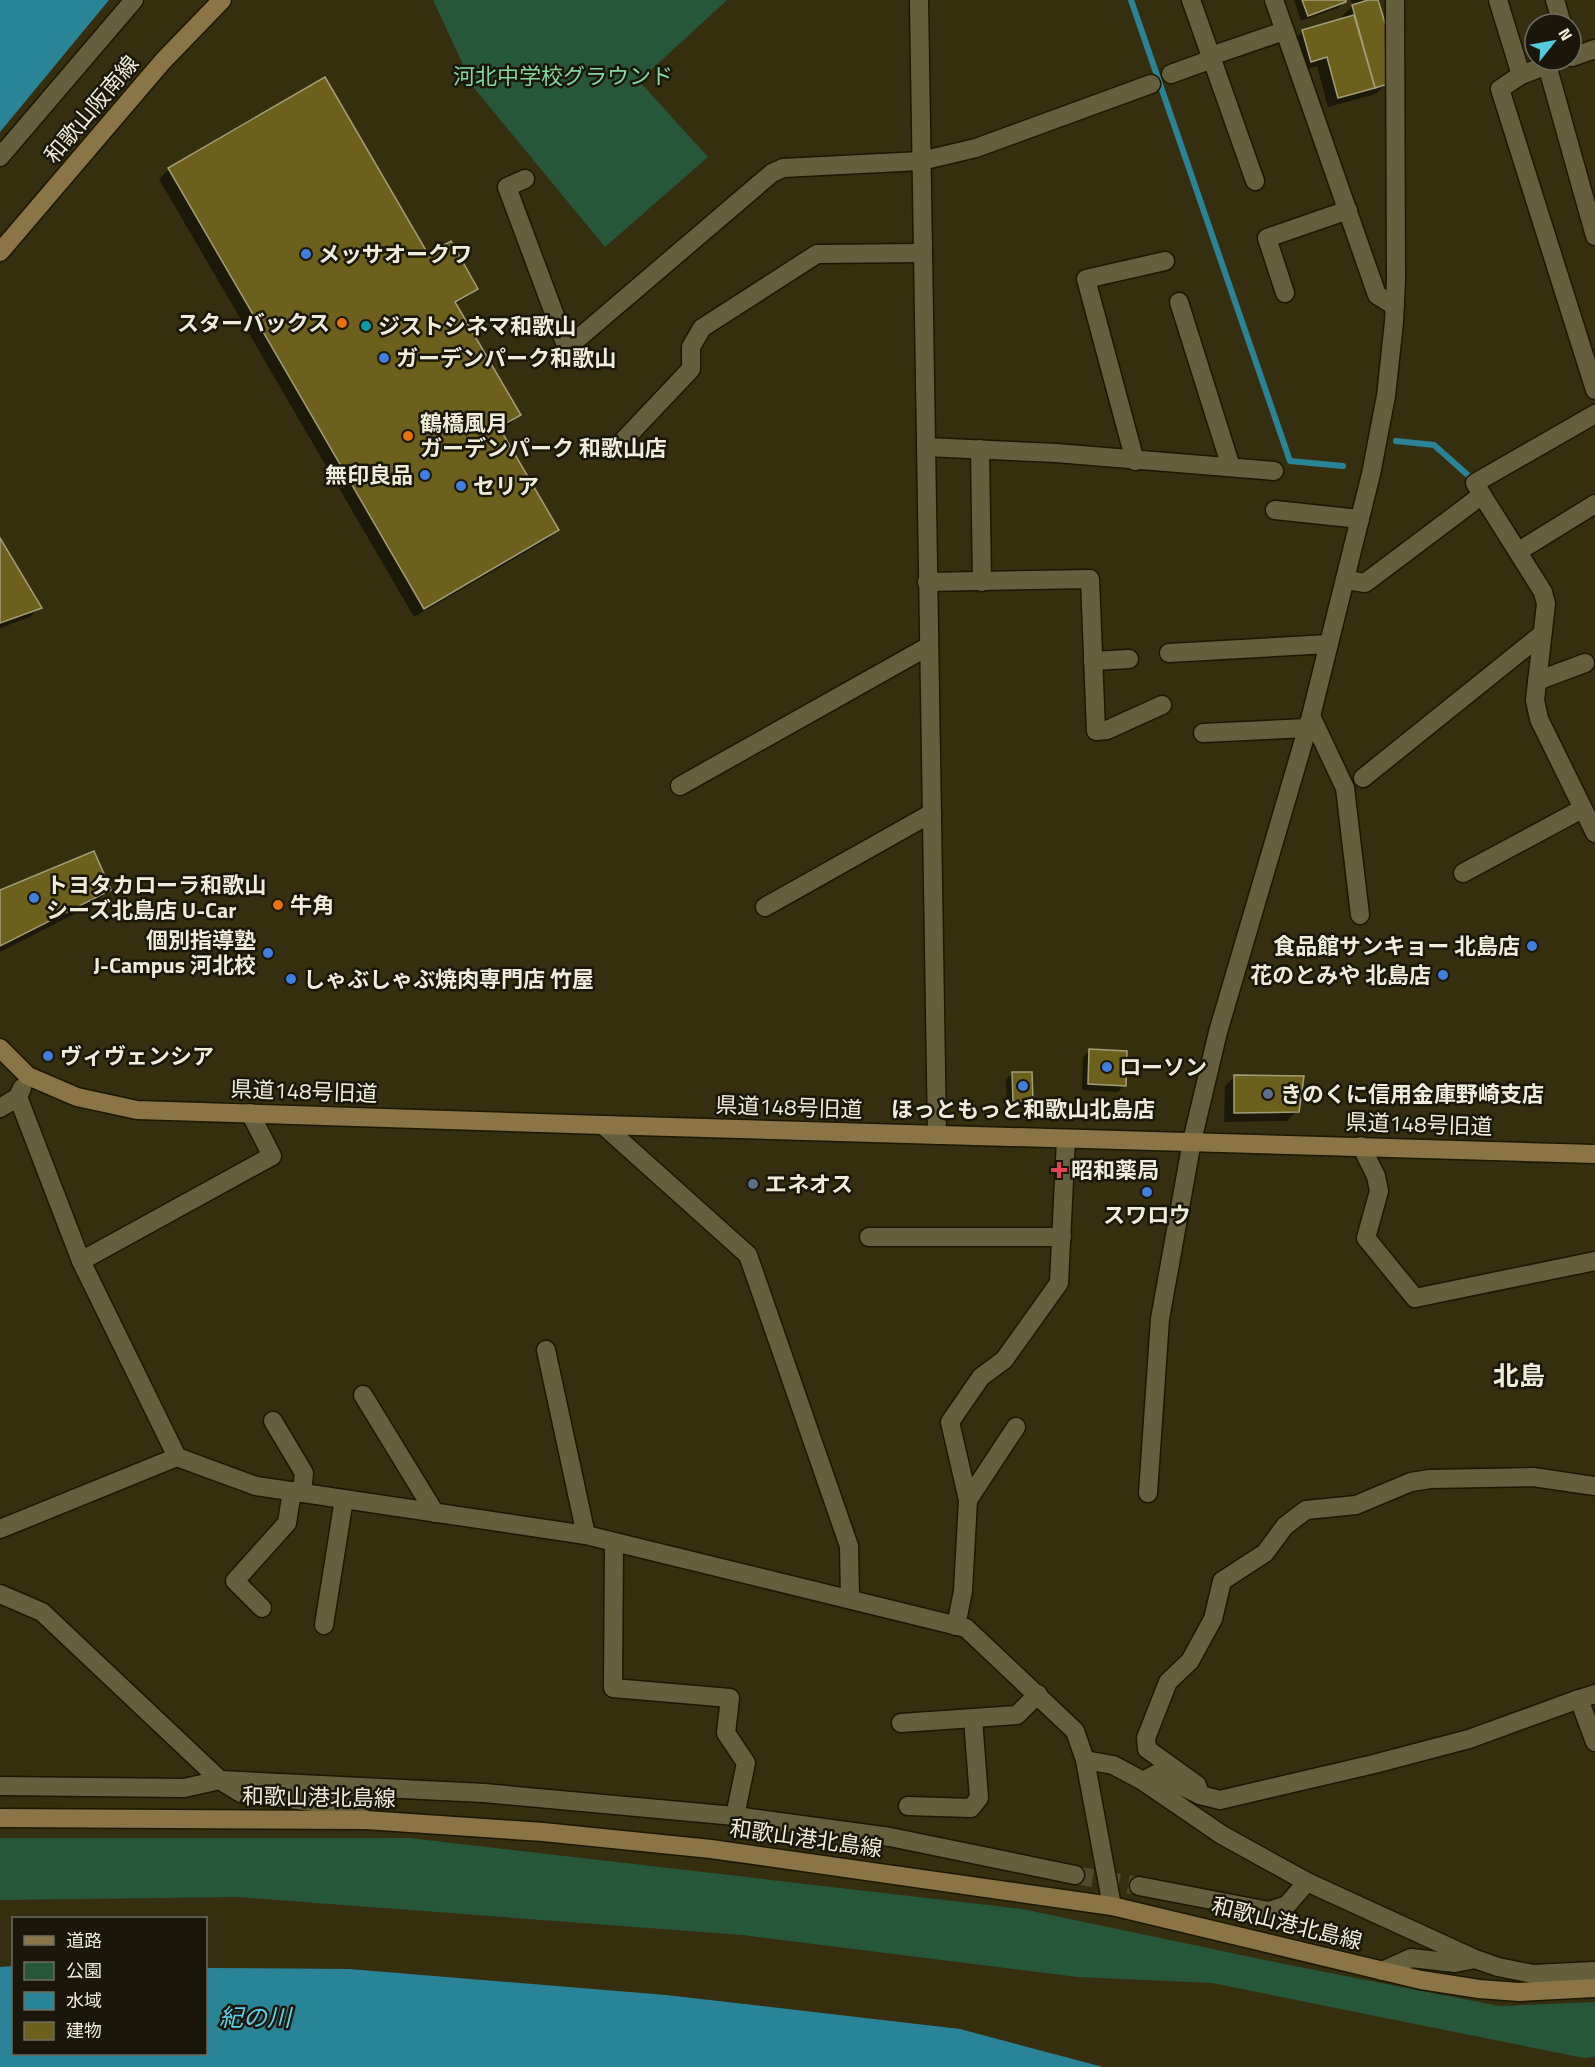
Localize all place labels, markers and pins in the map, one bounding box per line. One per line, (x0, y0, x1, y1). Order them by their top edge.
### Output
place label: メッサオークワ (318, 237, 472, 271)
marker: メッサオークワ (299, 247, 313, 261)
place label: スターバックス (177, 306, 330, 340)
place label: ジストシネマ和歌山 (378, 309, 576, 343)
marker: スターバックス (335, 316, 349, 330)
marker: ジストシネマ和歌山 (359, 319, 373, 333)
place label: ガーデンパーク和歌山 (396, 341, 616, 375)
marker: ガーデンパーク和歌山 (377, 351, 391, 365)
place label: 鶴橋風月 ガーデンパーク 和歌山店 (420, 406, 667, 465)
marker: 鶴橋風月 ガーデンパーク 和歌山店 (401, 429, 415, 443)
place label: 無印良品 (325, 458, 413, 492)
marker: 無印良品 (418, 468, 432, 482)
place label: セリア (473, 469, 539, 503)
marker: セリア (454, 479, 468, 493)
place label: トヨタカローラ和歌山 シーズ北島店 U-Car (46, 868, 266, 927)
place label: 牛角 (290, 888, 334, 922)
marker: トヨタカローラ和歌山 シーズ北島店 U-Car (27, 891, 41, 905)
marker: 牛角 (271, 898, 285, 912)
place label: 個別指導塾 J-Campus 河北校 (93, 923, 256, 982)
place label: 食品館サンキョー 北島店 (1273, 929, 1520, 963)
marker: 食品館サンキョー 北島店 (1525, 939, 1539, 953)
marker: 個別指導塾 J-Campus 河北校 (261, 946, 275, 960)
place label: 花のとみや 北島店 (1250, 958, 1431, 992)
place label: しゃぶしゃぶ焼肉専門店 竹屋 (303, 962, 594, 996)
marker: 花のとみや 北島店 (1436, 968, 1450, 982)
marker: しゃぶしゃぶ焼肉専門店 竹屋 (284, 972, 298, 986)
place label: ヴィヴェンシア (60, 1039, 214, 1073)
marker: ヴィヴェンシア (41, 1049, 55, 1063)
place label: ローソン (1119, 1050, 1207, 1084)
marker: ローソン (1100, 1060, 1114, 1074)
place label: きのくに信用金庫野崎支店 (1280, 1077, 1544, 1111)
marker: ほっともっと和歌山北島店 (1016, 1079, 1030, 1093)
marker: きのくに信用金庫野崎支店 (1261, 1087, 1275, 1101)
place label: ほっともっと和歌山北島店 (891, 1092, 1155, 1126)
place label: 昭和薬局 (1071, 1153, 1159, 1187)
marker: 昭和薬局 (1052, 1163, 1066, 1177)
place label: エネオス (765, 1167, 853, 1201)
marker: エネオス (746, 1177, 760, 1191)
marker: スワロウ (1140, 1185, 1154, 1199)
place label: スワロウ (1103, 1198, 1191, 1232)

